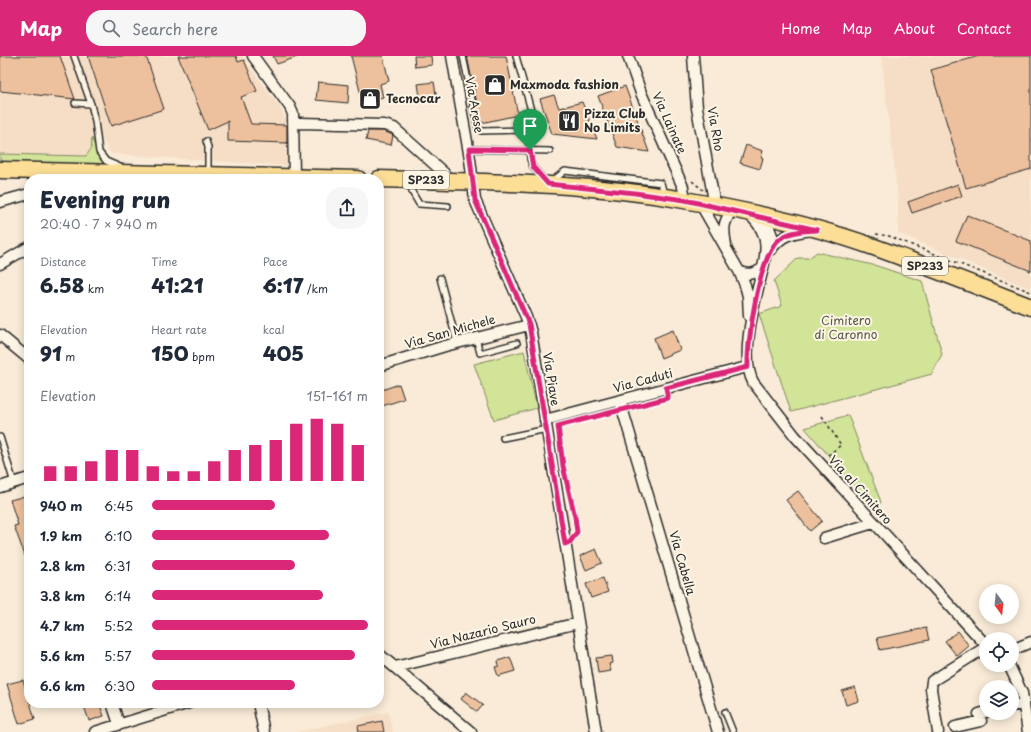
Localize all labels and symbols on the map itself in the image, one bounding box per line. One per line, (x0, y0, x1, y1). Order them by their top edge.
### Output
shop icon: Maxmoda fashion (482, 72, 508, 98)
street label: Via Arese (461, 75, 489, 135)
place label: Maxmoda fashion (510, 75, 619, 93)
shop icon: Tecnocar (357, 86, 383, 112)
place label: Tecnocar (386, 89, 442, 107)
street label: Via Lainate (648, 89, 692, 156)
place label: Pizza Club No Limits (584, 104, 646, 136)
street label: Via Rho (703, 105, 729, 153)
restaurant icon: Pizza Club No Limits (556, 108, 582, 134)
pin (513, 109, 547, 150)
road number: SP233 (403, 171, 449, 189)
road number: SP233 (902, 257, 948, 275)
street label: Via San Michele (402, 309, 498, 353)
park label: Cimitero di Caronno (815, 311, 878, 343)
street label: Via Piave (539, 351, 565, 407)
street label: Via Caduti (611, 363, 675, 397)
street label: Via al Cimitero (825, 451, 897, 528)
street label: Via Cabella (665, 528, 701, 598)
north arrow (979, 584, 1019, 624)
street label: Via Nazario Sauro (428, 609, 538, 653)

